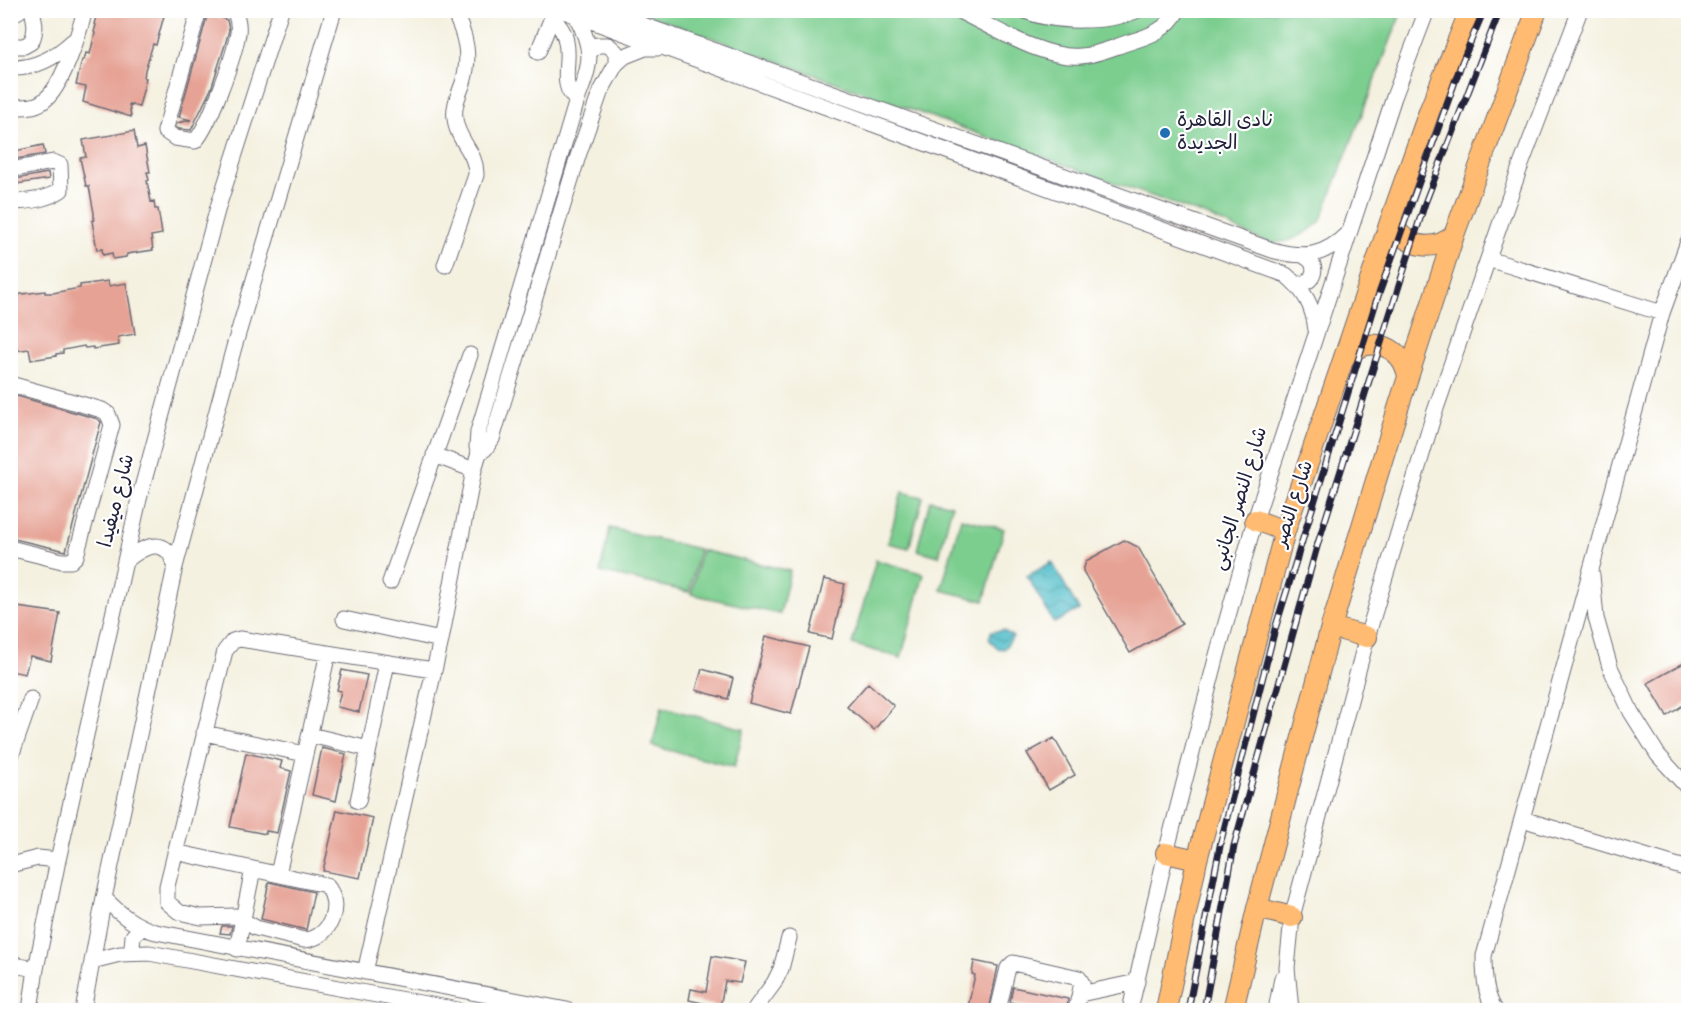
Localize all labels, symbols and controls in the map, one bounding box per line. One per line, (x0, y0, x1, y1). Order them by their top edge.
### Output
place label: نادى القاهرة الجديدة (1177, 108, 1274, 159)
marker: نادى القاهرة الجديدة (1158, 126, 1172, 140)
street label: شارع النصر الجانبى (1206, 424, 1276, 574)
street label: شارع ميفيدا (93, 451, 143, 551)
street label: شارع النصر (1267, 457, 1322, 553)

